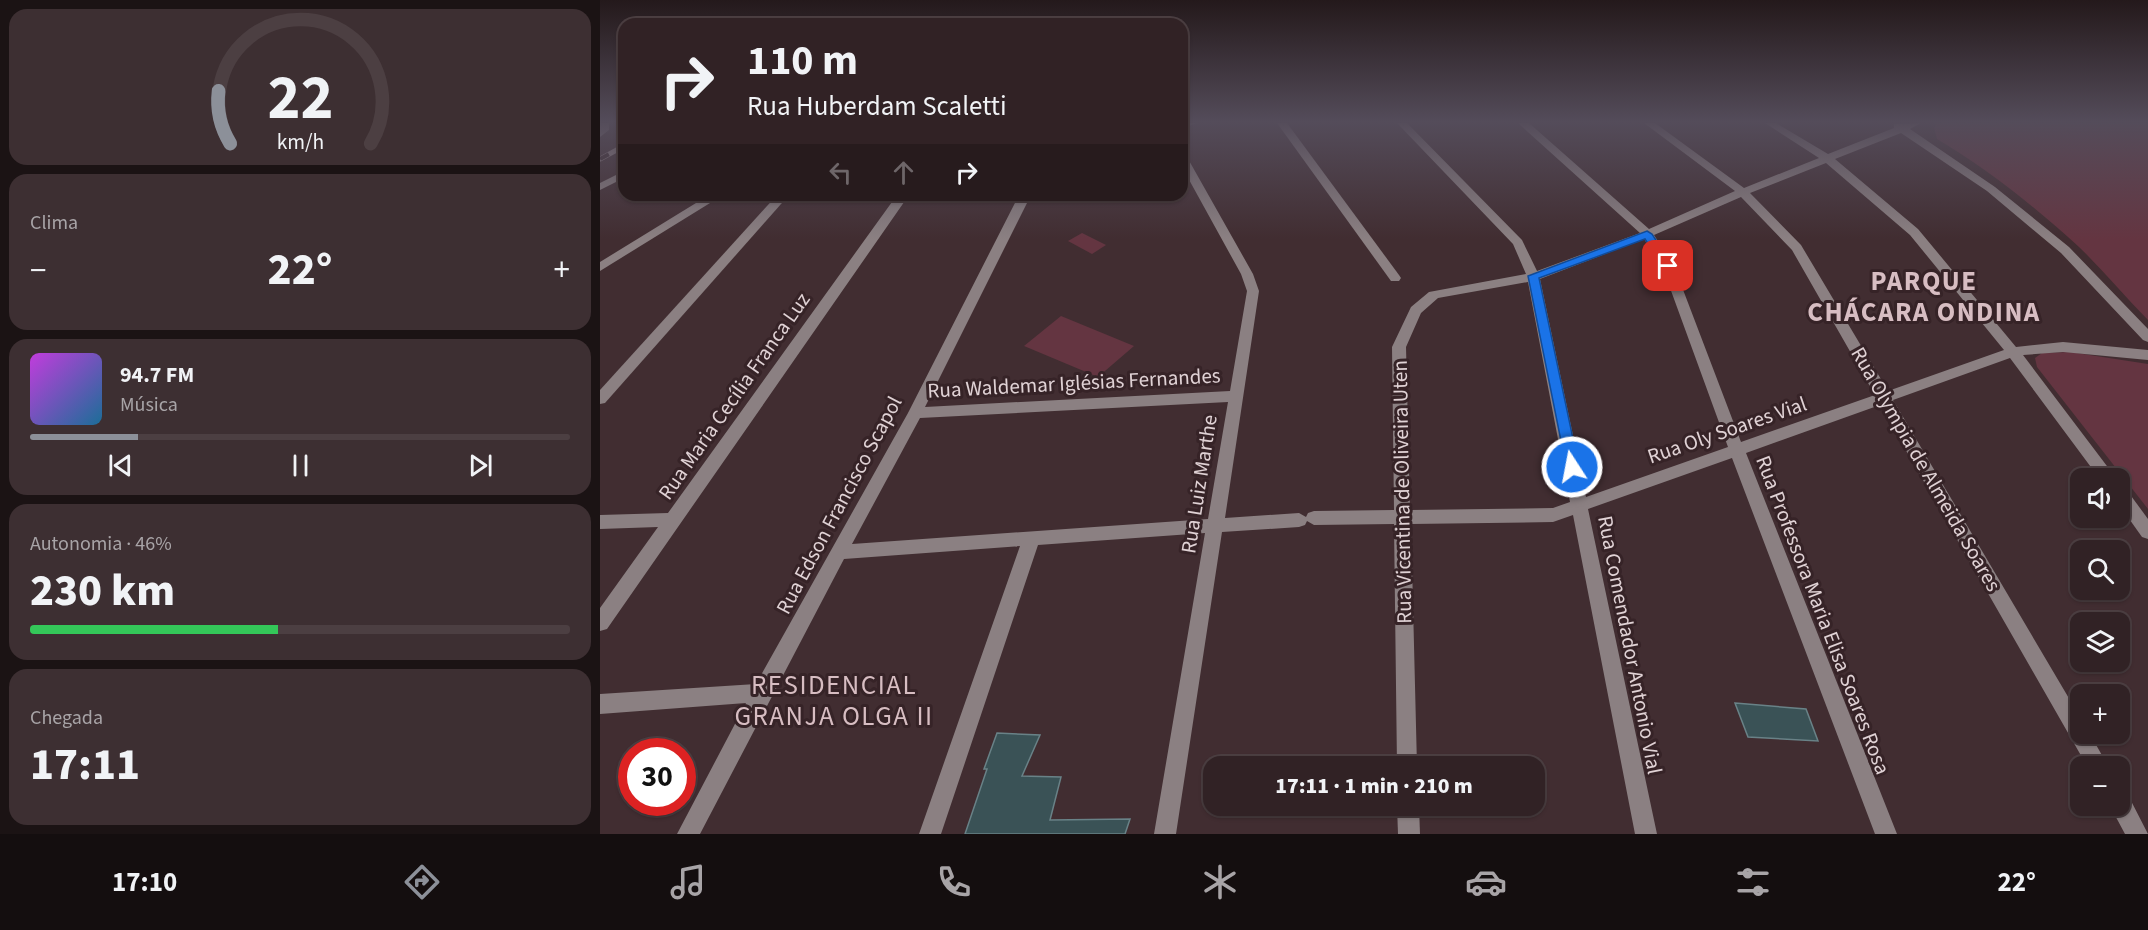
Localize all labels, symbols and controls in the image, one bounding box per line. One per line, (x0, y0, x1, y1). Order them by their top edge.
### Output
text: 110 m (747, 31, 858, 91)
icon: right (648, 42, 726, 120)
text: 22 (267, 54, 333, 143)
text: Rua Huberdam Scaletti (747, 87, 1007, 126)
text: km/h (276, 127, 324, 158)
icon: left (824, 156, 857, 189)
icon: ahead (887, 156, 920, 189)
icon: right (950, 156, 983, 189)
text: Clima (30, 209, 78, 237)
text: 22° (268, 238, 332, 302)
pin (1642, 240, 1693, 291)
text: − (30, 247, 46, 294)
text: + (554, 247, 570, 294)
icon: arrive (1651, 249, 1684, 282)
district label: PARQUE CHÁCARA ONDINA (1807, 262, 2041, 332)
street label: Rua Maria Cecília Franca Luz (651, 286, 817, 506)
street label: Rua Olympia de Almeida Soares (1844, 341, 2009, 597)
text: 94.7 FM (120, 359, 194, 391)
street label: Rua Waldemar Iglésias Fernandes (927, 360, 1222, 406)
street label: Rua Vicentina de Oliveira Uten (1385, 360, 1419, 624)
street label: Rua Oly Soares Vial (1643, 389, 1811, 471)
text: Música (120, 391, 178, 419)
street label: Rua Edson Francisco Scapol (769, 391, 909, 619)
street label: Rua Luiz Marthe (1173, 413, 1225, 555)
position arrow (1540, 435, 1604, 499)
icon: previous (104, 449, 137, 482)
icon: pause (284, 449, 317, 482)
icon: next (464, 449, 497, 482)
street label: Rua Professora Maria Elisa Soares Rosa (1748, 451, 1898, 779)
map controls (2070, 468, 2130, 816)
button: sound (2070, 468, 2130, 528)
street label: Rua Comendador Antonio Vial (1590, 513, 1670, 777)
text: Autonomia · 46% (30, 530, 172, 558)
button: search (2070, 540, 2130, 600)
text: 230 km (30, 559, 175, 623)
button: layers (2070, 612, 2130, 672)
district label: RESIDENCIAL GRANJA OLGA II (734, 666, 934, 736)
button: + (2070, 684, 2130, 744)
text: Chegada (30, 704, 103, 732)
text: 17:11 (30, 733, 140, 797)
speed limit sign: 30 (618, 738, 696, 816)
button: − (2070, 756, 2130, 816)
text: 17:11 · 1 min · 210 m (1275, 770, 1473, 802)
icon: directions (401, 861, 443, 903)
icon: music (667, 861, 709, 903)
icon: phone (933, 861, 975, 903)
icon: climate (1199, 861, 1241, 903)
icon: car (1465, 861, 1507, 903)
icon: filters (1732, 861, 1774, 903)
text: 17:10 (112, 863, 177, 902)
text: 22° (1998, 863, 2036, 902)

